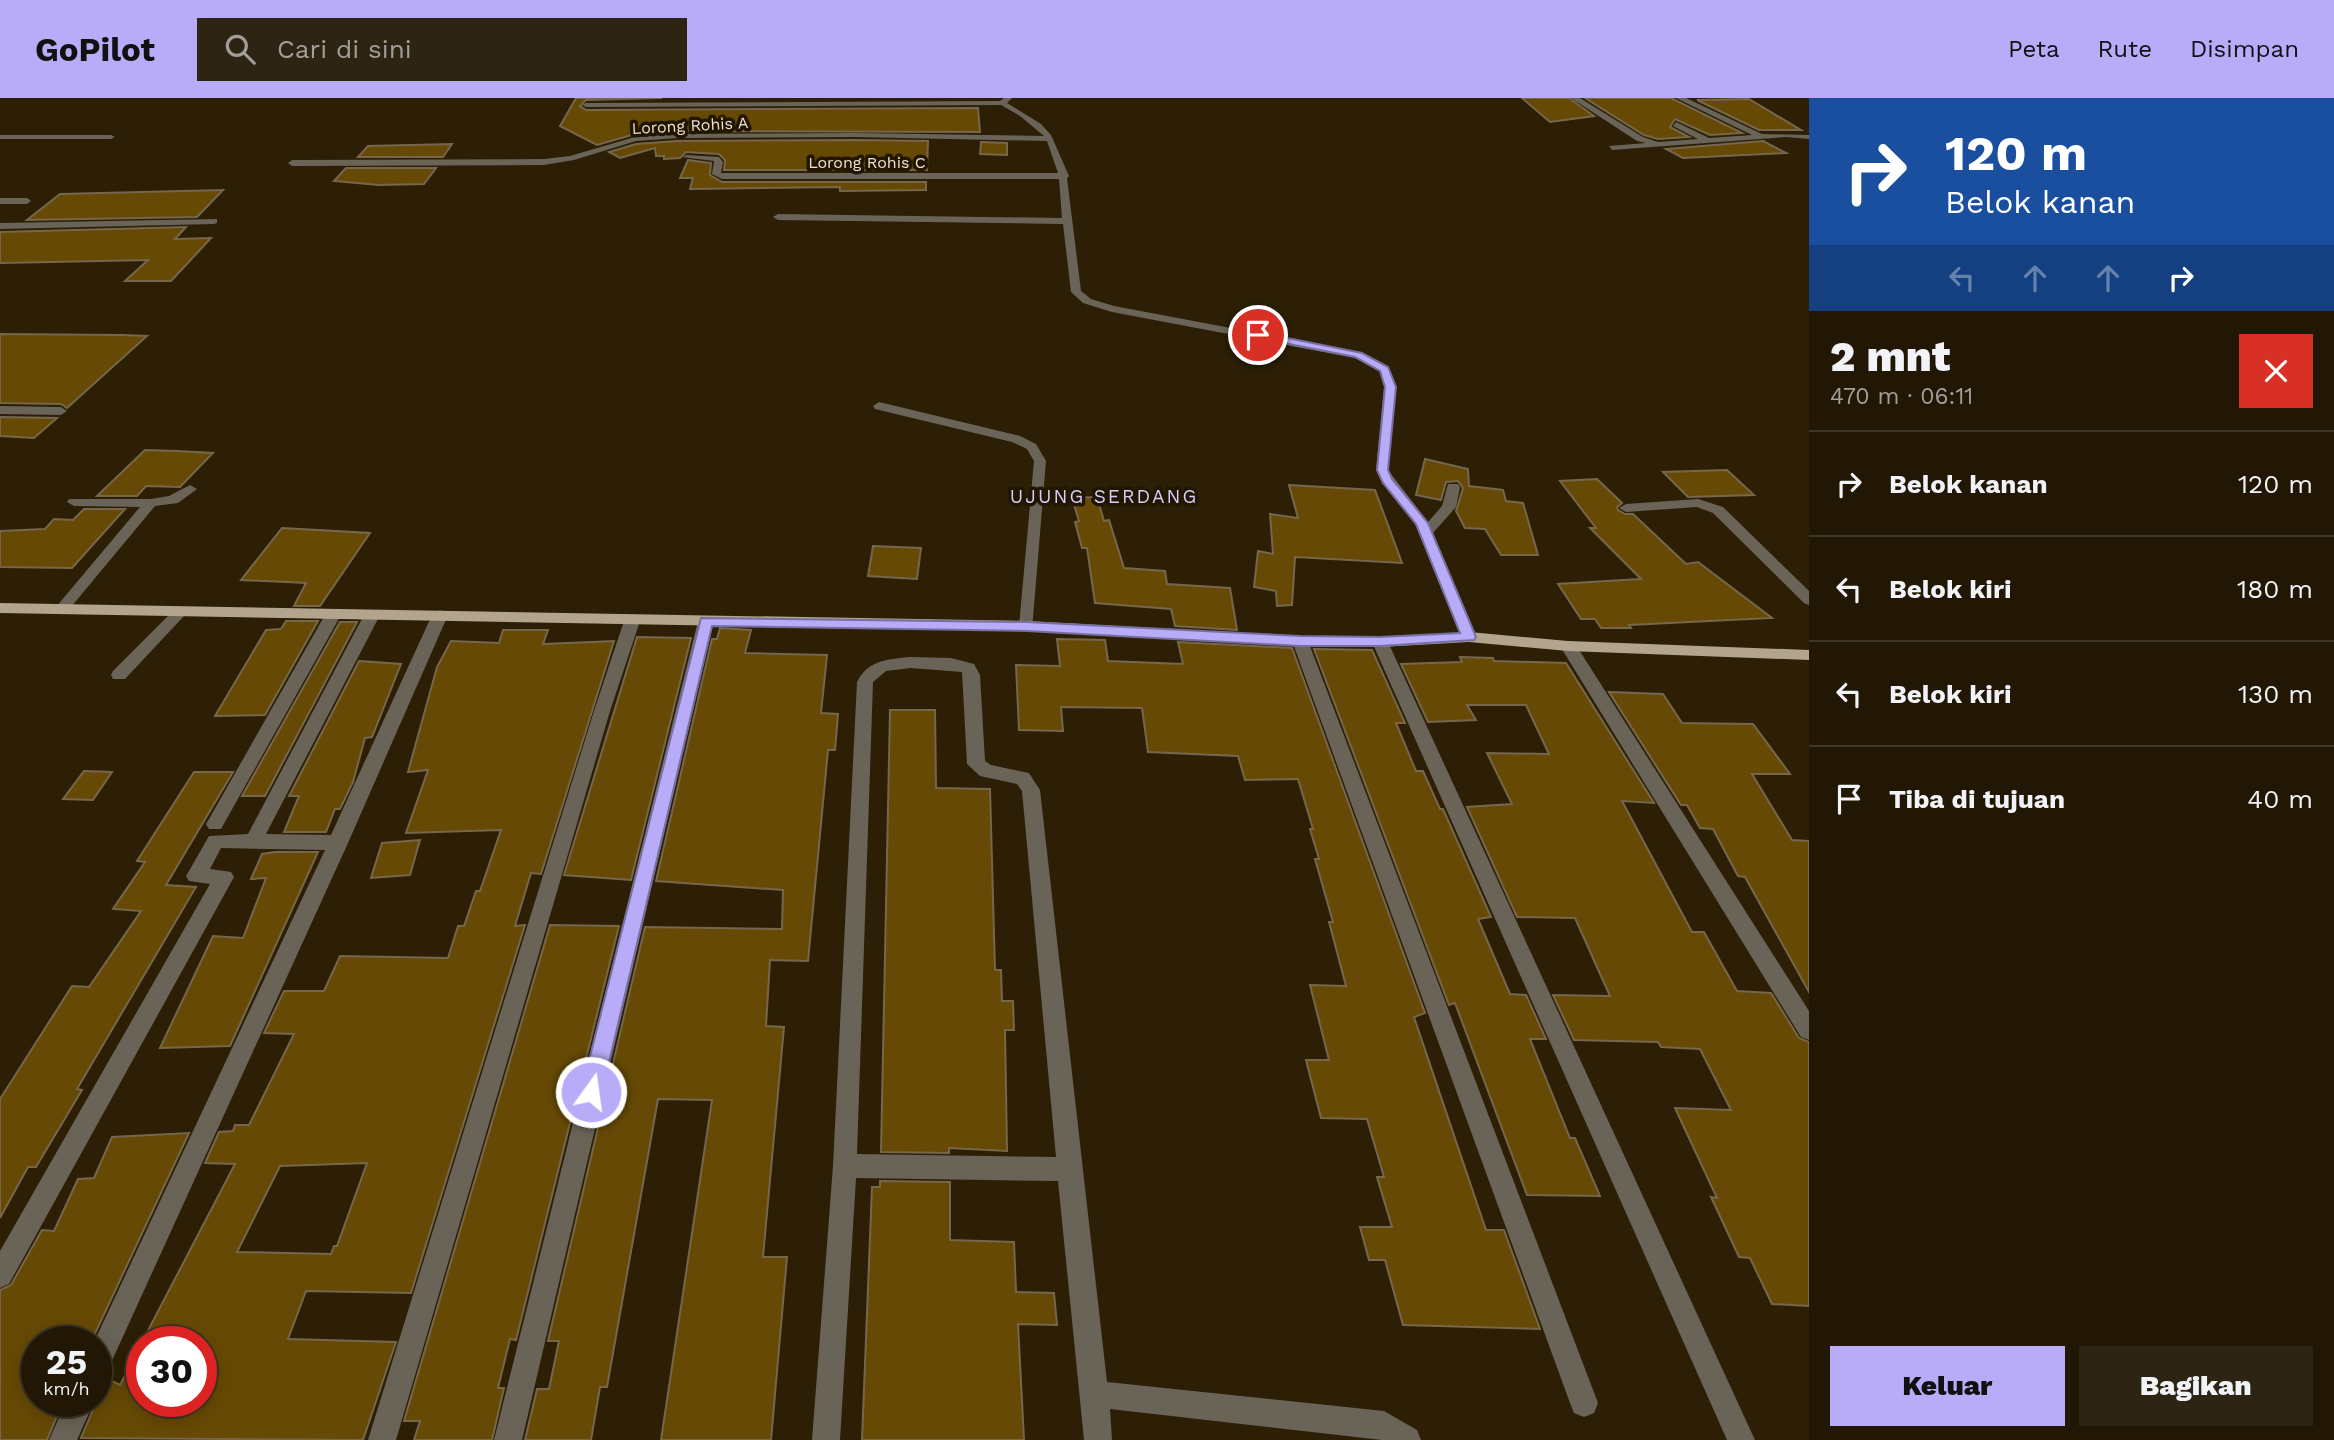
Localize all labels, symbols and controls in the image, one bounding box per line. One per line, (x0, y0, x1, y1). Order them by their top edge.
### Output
search box (197, 18, 687, 81)
text: GoPilot (35, 30, 155, 69)
icon: search (221, 30, 259, 68)
text: Cari di sini (277, 34, 412, 64)
text: Peta (2008, 35, 2060, 63)
text: Rute (2098, 35, 2152, 63)
text: Disimpan (2190, 35, 2299, 63)
street label: Lorong Rohis A (631, 113, 749, 138)
text: 120 m (1945, 124, 2087, 182)
icon: right (1830, 126, 1921, 217)
street label: Lorong Rohis C (808, 153, 926, 172)
text: Belok kanan (1945, 183, 2135, 221)
icon: left (1943, 259, 1981, 297)
icon: ahead (2016, 259, 2054, 297)
icon: ahead (2089, 259, 2127, 297)
icon: right (2162, 259, 2200, 297)
pin (1228, 305, 1288, 365)
icon: arrive (1239, 316, 1277, 354)
text: 2 mnt (1830, 332, 1950, 381)
button: close (2239, 334, 2313, 408)
text: 470 m · 06:11 (1830, 383, 1973, 410)
icon: right (1830, 465, 1868, 503)
text: Belok kanan (1889, 469, 2048, 499)
text: 120 m (2238, 469, 2313, 499)
district label: UJUNG SERDANG (1010, 485, 1198, 508)
icon: left (1830, 570, 1868, 608)
text: Belok kiri (1889, 574, 2012, 604)
text: 180 m (2237, 574, 2313, 604)
icon: left (1830, 675, 1868, 713)
text: Belok kiri (1889, 679, 2012, 709)
text: 130 m (2238, 679, 2313, 709)
icon: arrive (1830, 780, 1868, 818)
text: Tiba di tujuan (1889, 784, 2065, 814)
text: 40 m (2247, 784, 2313, 814)
position arrow (554, 1055, 628, 1129)
speed limit sign: 30 (126, 1326, 217, 1417)
text: 25 (46, 1341, 87, 1383)
button: Keluar (1830, 1346, 2065, 1426)
button: Bagikan (2079, 1346, 2313, 1426)
text: km/h (43, 1378, 90, 1399)

